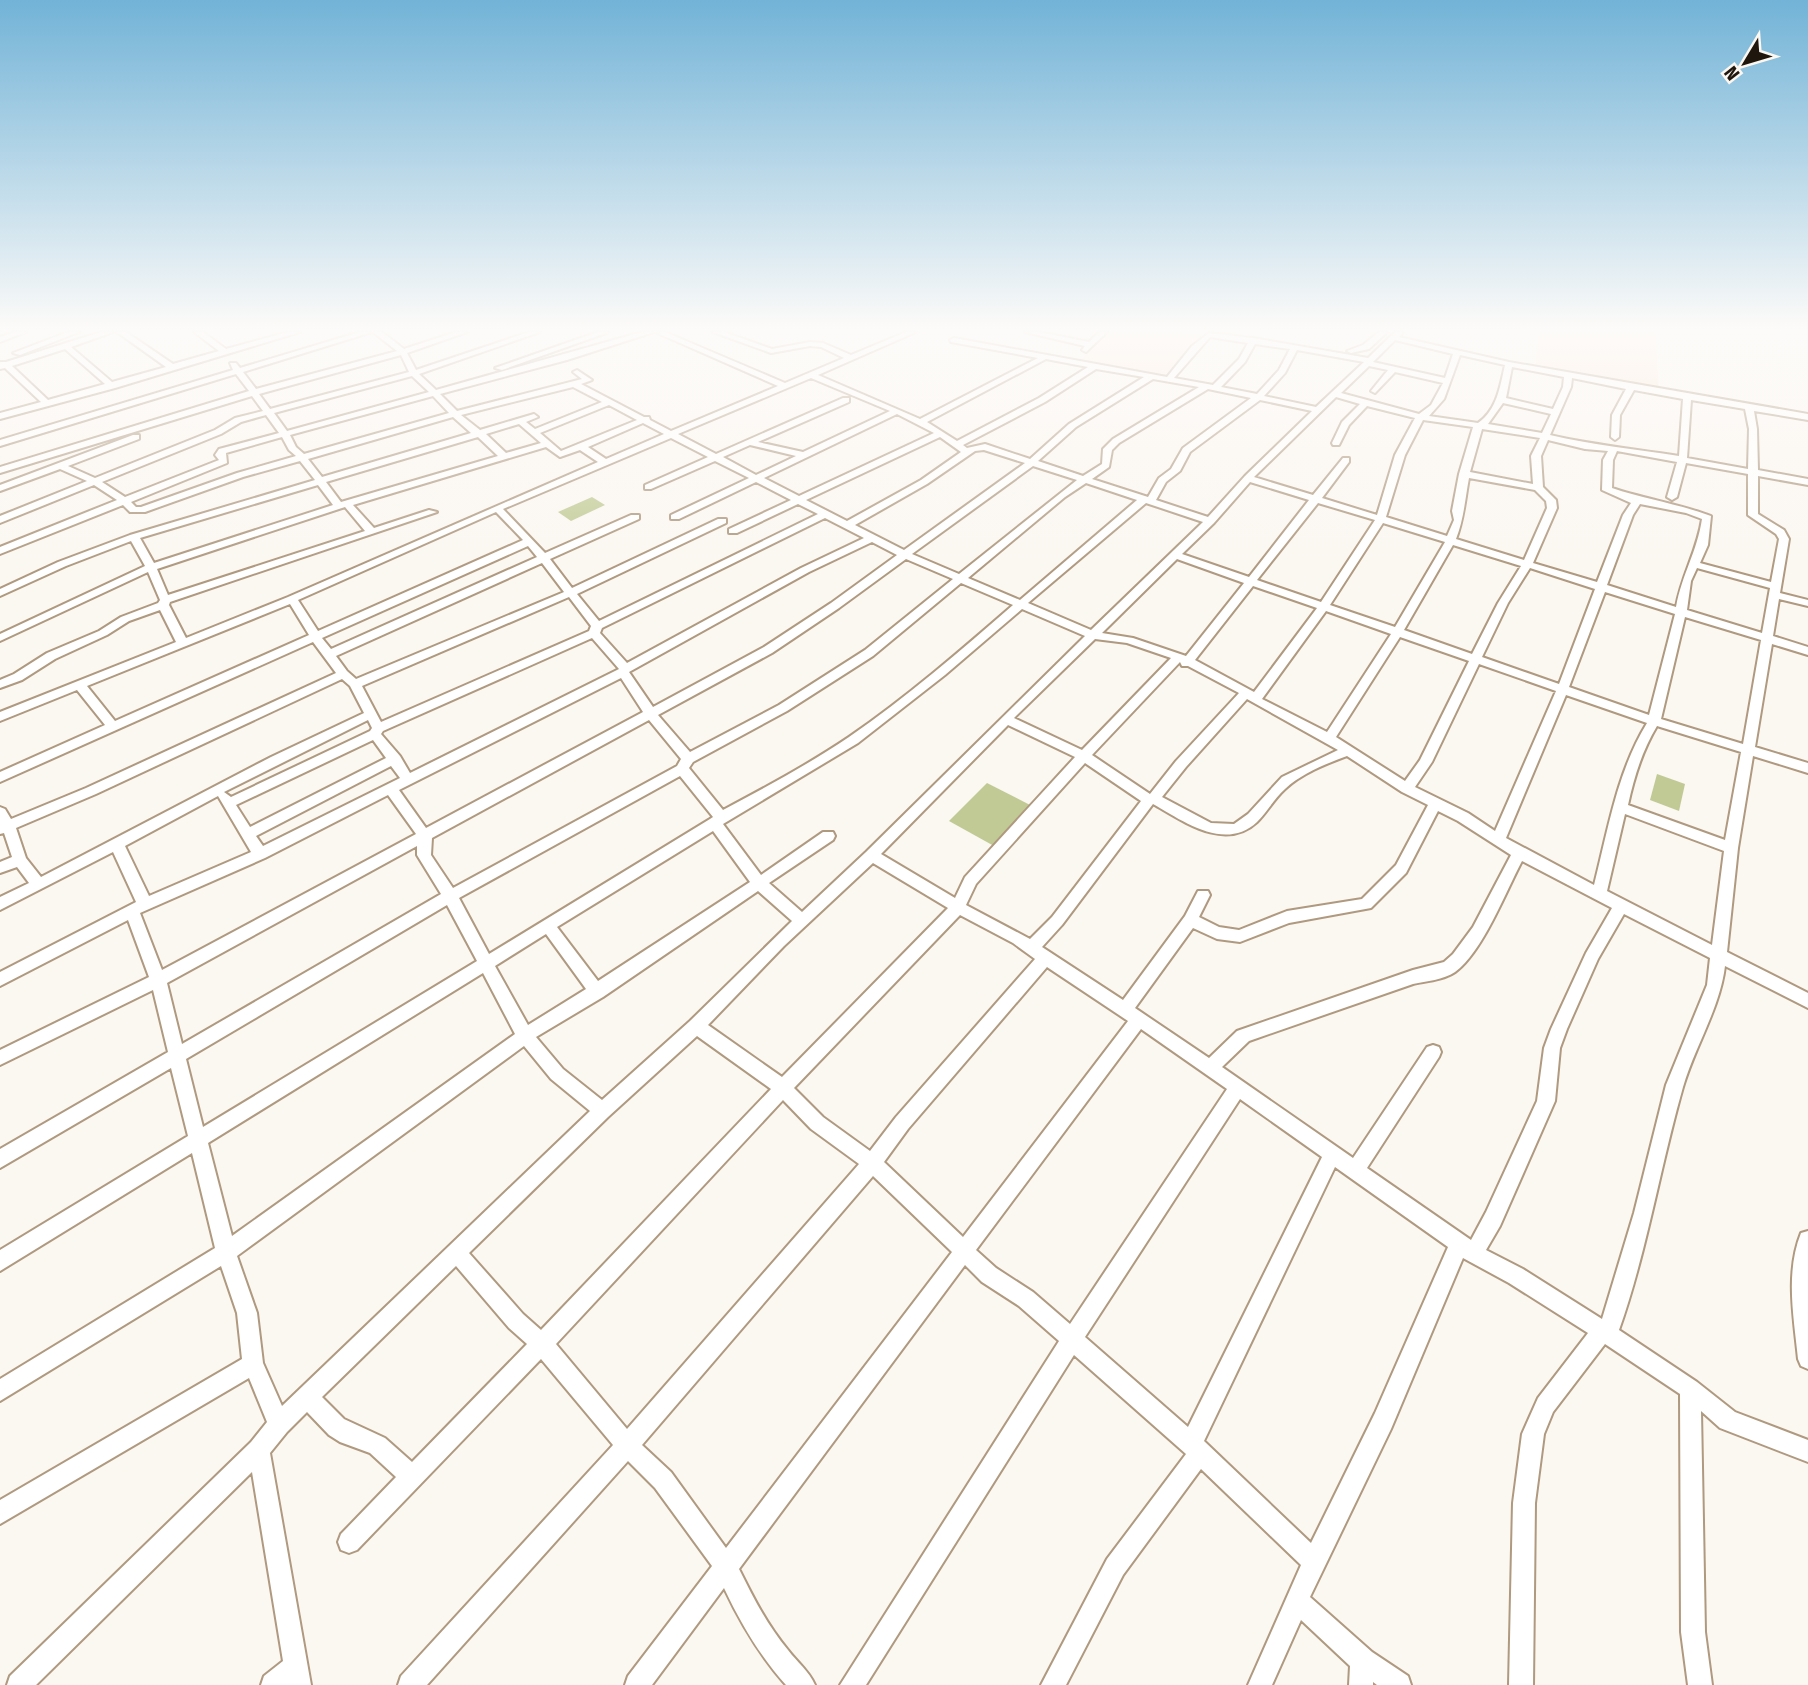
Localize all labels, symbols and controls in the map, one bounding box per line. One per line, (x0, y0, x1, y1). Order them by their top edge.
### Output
north arrow (1710, 28, 1780, 98)
text: N (1719, 62, 1745, 85)

